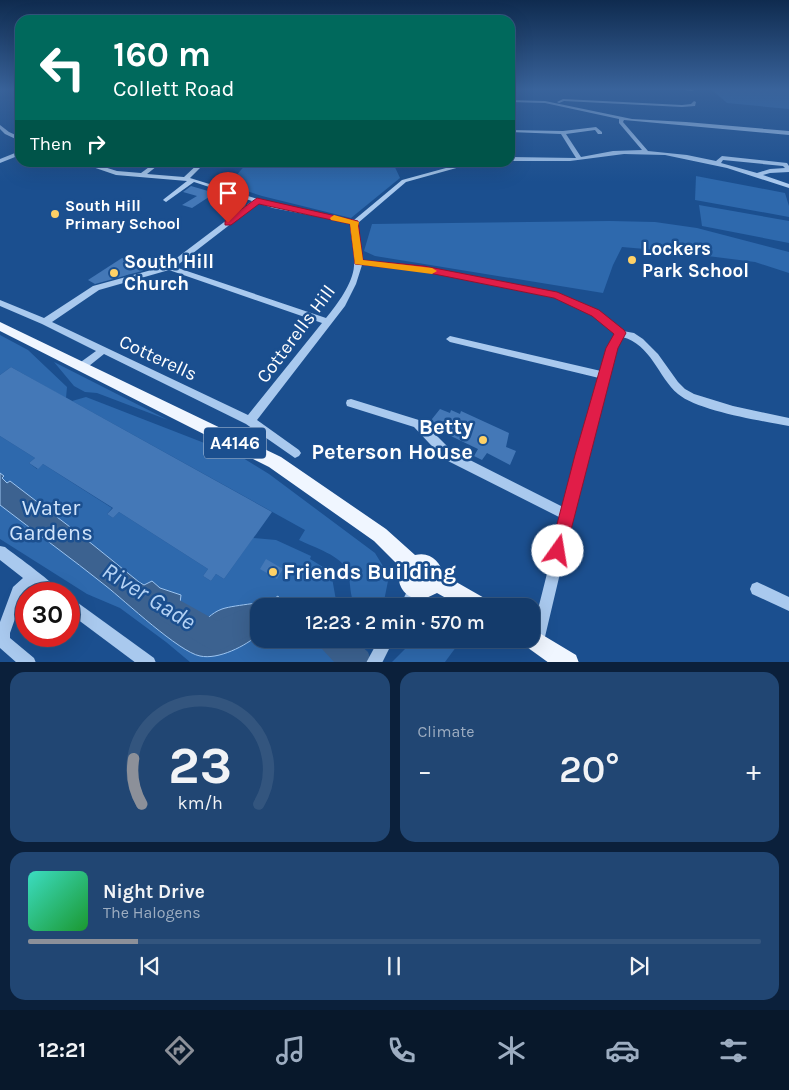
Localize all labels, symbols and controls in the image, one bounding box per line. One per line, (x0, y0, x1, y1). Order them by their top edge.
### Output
text: 160 m (113, 34, 211, 75)
icon: left (30, 35, 95, 100)
text: Collett Road (113, 76, 235, 102)
icon: right (82, 130, 110, 158)
text: Then (30, 133, 72, 155)
pin (207, 172, 249, 223)
icon: arrive (214, 179, 242, 207)
place label: South Hill Primary School (65, 196, 180, 233)
marker: South Hill Primary School (49, 208, 61, 220)
place label: Lockers Park School (642, 238, 749, 282)
place label: South Hill Church (124, 251, 214, 295)
marker: Lockers Park School (626, 254, 638, 266)
marker: South Hill Church (108, 267, 120, 279)
street label: Cotterells Hill (252, 281, 340, 387)
street label: Cotterells (116, 330, 200, 386)
place label: Betty Peterson House (311, 414, 473, 465)
road number: A4146 (204, 428, 266, 458)
marker: Betty Peterson House (477, 434, 489, 446)
park label: Water Gardens (9, 495, 93, 546)
position arrow (531, 524, 583, 576)
water label: River Gade (97, 556, 201, 636)
place label: Friends Building (283, 559, 456, 585)
marker: Friends Building (267, 566, 279, 578)
speed limit sign: 30 (15, 582, 80, 647)
text: 12:23 · 2 min · 570 m (305, 612, 485, 634)
text: Climate (418, 722, 475, 741)
text: 23 (168, 735, 232, 796)
text: 20° (559, 747, 620, 792)
text: − (418, 754, 432, 787)
text: + (746, 754, 761, 787)
text: km/h (177, 793, 222, 814)
text: Night Drive (103, 881, 205, 903)
text: The Halogens (103, 903, 201, 922)
icon: previous (136, 952, 164, 980)
icon: pause (380, 952, 408, 980)
icon: next (625, 952, 653, 980)
icon: directions (162, 1033, 197, 1068)
icon: music (273, 1033, 308, 1068)
icon: phone (384, 1033, 419, 1068)
icon: climate (494, 1033, 529, 1068)
icon: car (605, 1033, 640, 1068)
icon: filters (716, 1033, 751, 1068)
text: 12:21 (38, 1037, 86, 1063)

